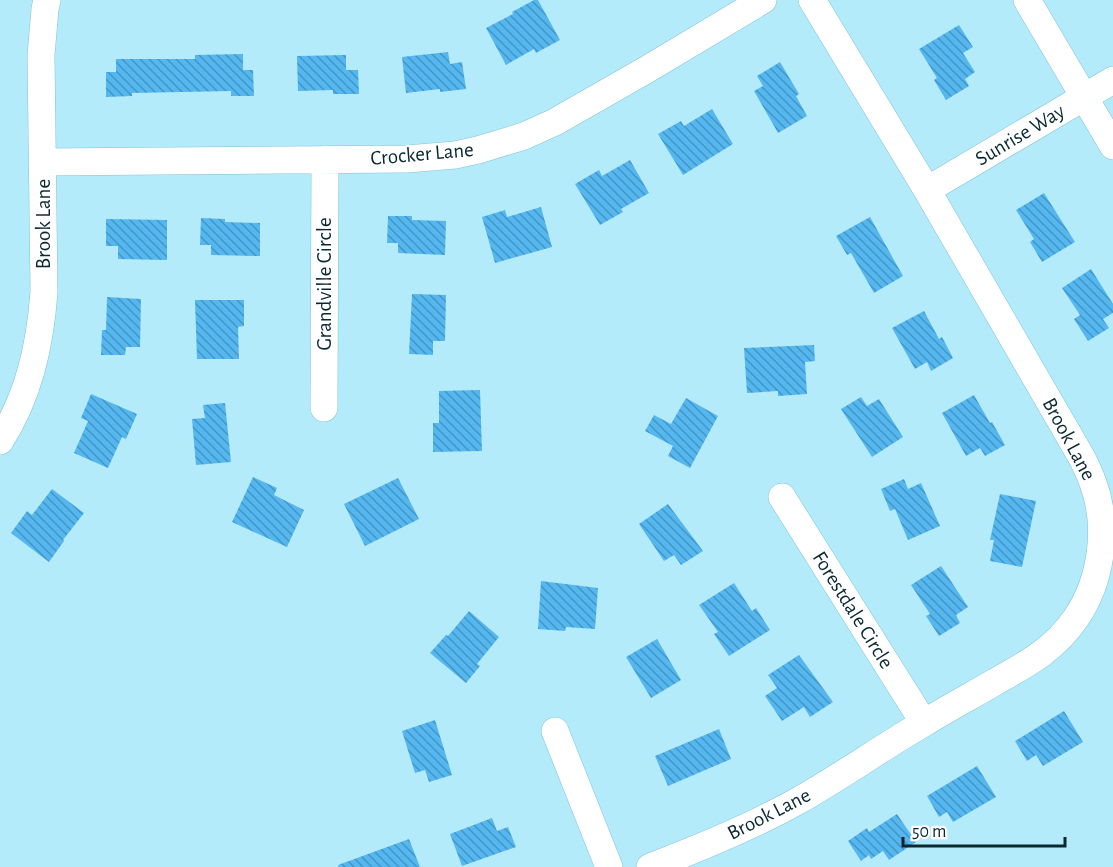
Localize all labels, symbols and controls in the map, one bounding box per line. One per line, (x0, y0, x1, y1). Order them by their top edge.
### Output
street label: Sunrise Way (972, 100, 1068, 170)
street label: Crocker Lane (369, 139, 475, 169)
street label: Brook Lane (33, 179, 54, 269)
street label: Grandville Circle (314, 217, 335, 351)
street label: Brook Lane (1039, 394, 1099, 484)
street label: Forestdale Circle (809, 548, 897, 672)
street label: Brook Lane (724, 784, 814, 844)
scale bar (903, 810, 1065, 848)
text: 50 m (912, 823, 946, 841)

